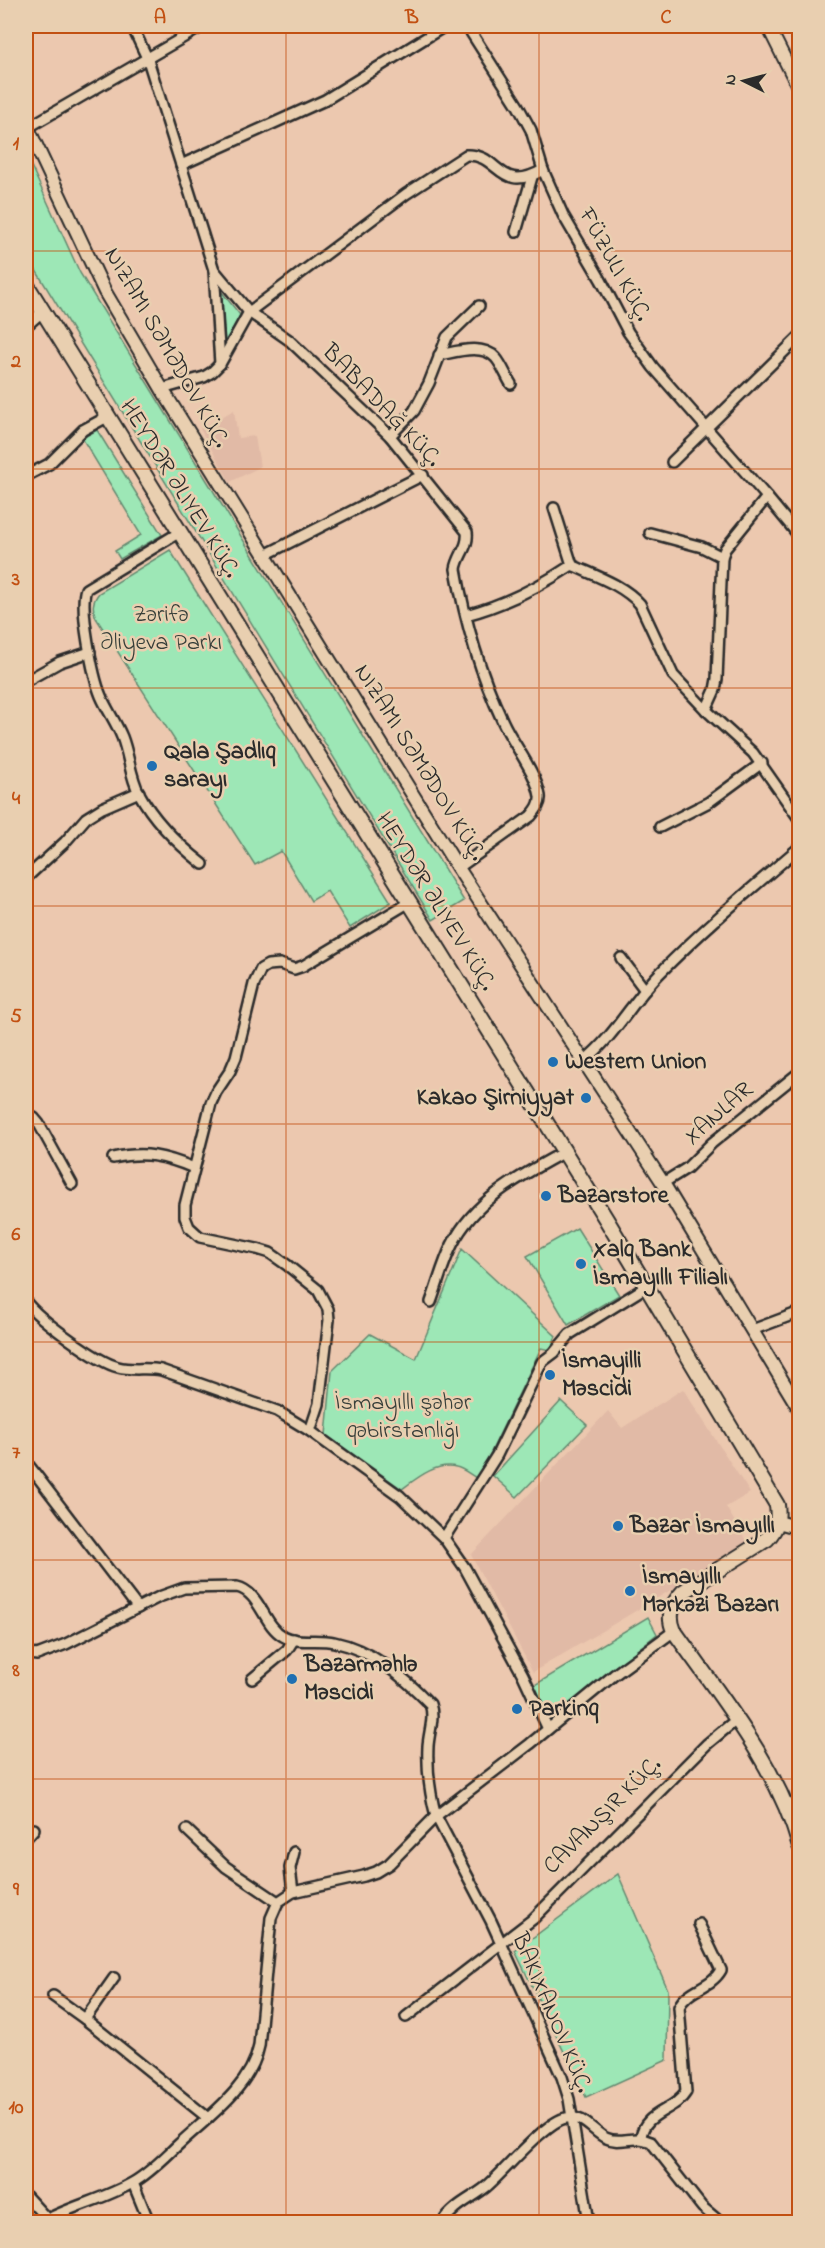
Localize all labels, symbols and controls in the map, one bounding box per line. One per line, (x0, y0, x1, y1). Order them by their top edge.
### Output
text: A (154, 4, 166, 33)
text: B (404, 4, 419, 33)
text: C (661, 4, 672, 33)
north arrow (714, 51, 774, 111)
text: N (719, 73, 744, 86)
text: 1 (13, 130, 20, 159)
street label: FÜZULI KÜÇ. (568, 201, 660, 328)
street label: NIZAMI SƏMƏDOV KÜÇ. (94, 241, 238, 455)
street label: BABADAĞ KÜÇ. (312, 336, 449, 476)
text: 2 (10, 348, 21, 377)
street label: HEYDƏR ƏLIYEV KÜÇ. (110, 393, 248, 585)
text: 3 (11, 566, 20, 595)
park label: Zərifə Əliyeva Parkı (100, 598, 222, 662)
street label: NIZAMI SƏMƏDOV KÜÇ. (344, 658, 494, 868)
place label: Qala Şadlıq sarayı (164, 735, 276, 799)
marker: Qala Şadlıq sarayı (145, 759, 159, 773)
text: 4 (12, 785, 21, 814)
street label: HEYDƏR ƏLIYEV KÜÇ. (366, 806, 504, 998)
text: 5 (10, 1003, 22, 1032)
place label: Western Union (565, 1045, 706, 1080)
marker: Western Union (546, 1055, 560, 1069)
street label: XANLAR (677, 1074, 762, 1154)
place label: Kakao Şirniyyat (416, 1081, 575, 1117)
marker: Kakao Şirniyyat (579, 1091, 593, 1105)
place label: Bazarstore (557, 1179, 670, 1214)
marker: Bazarstore (539, 1189, 553, 1203)
text: 6 (12, 1221, 21, 1250)
place label: Xalq Bank İsmayıllı Filialı (593, 1233, 728, 1297)
marker: Xalq Bank İsmayıllı Filialı (574, 1257, 588, 1271)
place label: İsmayilli Məscidi (562, 1344, 642, 1407)
marker: İsmayilli Məscidi (543, 1368, 557, 1382)
park label: İsmayıllı şəhər qəbirstanlığı (335, 1386, 472, 1449)
text: 7 (12, 1439, 21, 1468)
place label: Bazar İsmayıllı (629, 1509, 775, 1545)
marker: Bazar İsmayıllı (611, 1519, 625, 1533)
place label: İsmayıllı Mərkəzi Bazarı (642, 1560, 779, 1623)
marker: İsmayıllı Mərkəzi Bazarı (623, 1584, 637, 1598)
place label: Bazarməhlə Məscidi (303, 1648, 417, 1711)
text: 8 (11, 1657, 20, 1686)
marker: Bazarməhlə Məscidi (285, 1672, 299, 1686)
place label: Parkinq (529, 1692, 599, 1727)
marker: Parkinq (510, 1702, 524, 1716)
street label: CAVANŞIR KÜÇ. (536, 1749, 670, 1883)
text: 9 (12, 1876, 20, 1905)
street label: BAKIXANOV KÜÇ. (501, 1927, 601, 2099)
text: 10 (9, 2094, 24, 2123)

